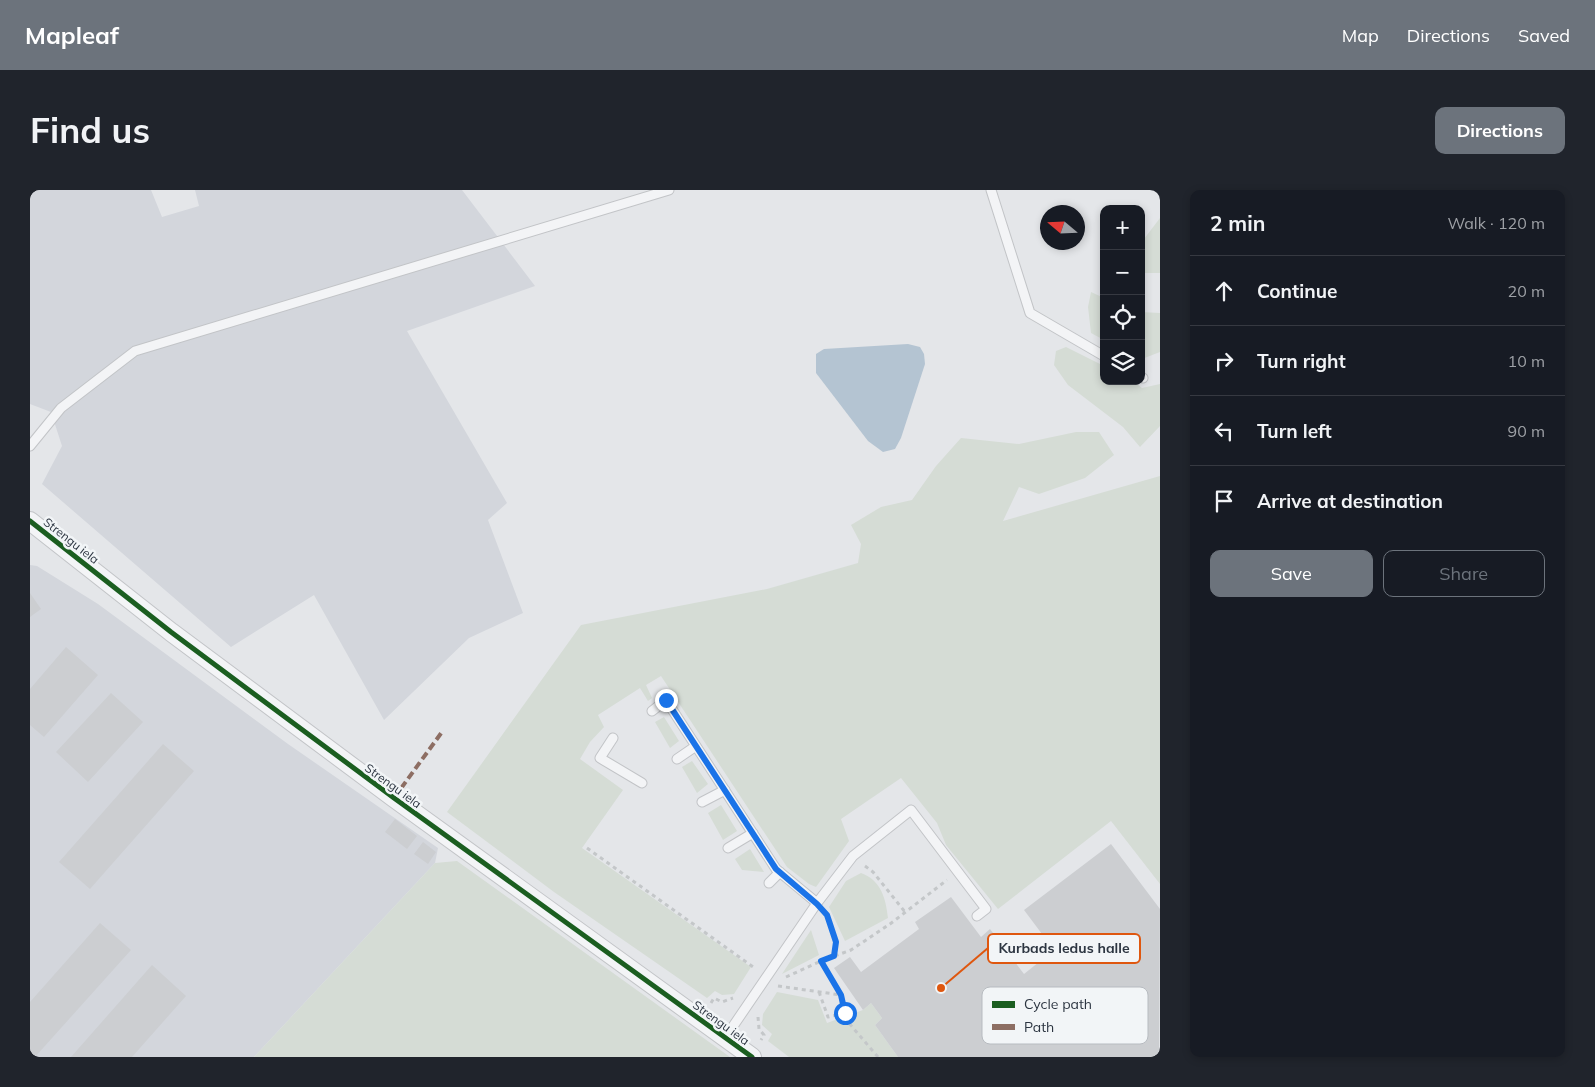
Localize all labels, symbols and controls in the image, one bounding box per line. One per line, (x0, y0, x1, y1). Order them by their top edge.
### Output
text: Mapleaf (25, 20, 119, 50)
text: Map (1342, 24, 1379, 47)
text: Directions (1407, 24, 1490, 47)
text: Saved (1518, 24, 1570, 47)
button: Directions (1435, 107, 1565, 154)
text: Find us (30, 108, 150, 152)
north arrow (1040, 205, 1085, 250)
map controls (1100, 205, 1145, 385)
button: + (1100, 205, 1145, 250)
text: 2 min (1210, 210, 1265, 236)
text: Walk · 120 m (1447, 213, 1545, 233)
button: − (1100, 250, 1145, 295)
icon: ahead (1210, 277, 1238, 305)
text: Continue (1257, 279, 1337, 303)
text: 20 m (1508, 281, 1545, 301)
button: locate (1100, 295, 1145, 340)
button: layers (1100, 340, 1145, 385)
icon: right (1210, 347, 1238, 375)
text: Turn right (1257, 349, 1346, 373)
text: 10 m (1508, 351, 1545, 371)
icon: left (1210, 417, 1238, 445)
text: Turn left (1257, 419, 1332, 443)
text: 90 m (1508, 421, 1545, 441)
icon: arrive (1210, 487, 1238, 515)
text: Arrive at destination (1257, 489, 1443, 513)
street label: Strengu iela (41, 514, 102, 567)
button: Save (1210, 550, 1373, 597)
button: Share (1383, 550, 1545, 597)
route end (655, 689, 678, 712)
street label: Strengu iela (362, 760, 424, 811)
callout: Kurbads ledus halle (988, 934, 1140, 963)
text: Kurbads ledus halle (998, 939, 1130, 957)
legend (982, 987, 1148, 1044)
text: Cycle path (1024, 995, 1092, 1013)
street label: Strengu iela (690, 997, 752, 1048)
route start (834, 1002, 857, 1025)
text: Path (1024, 1018, 1054, 1036)

